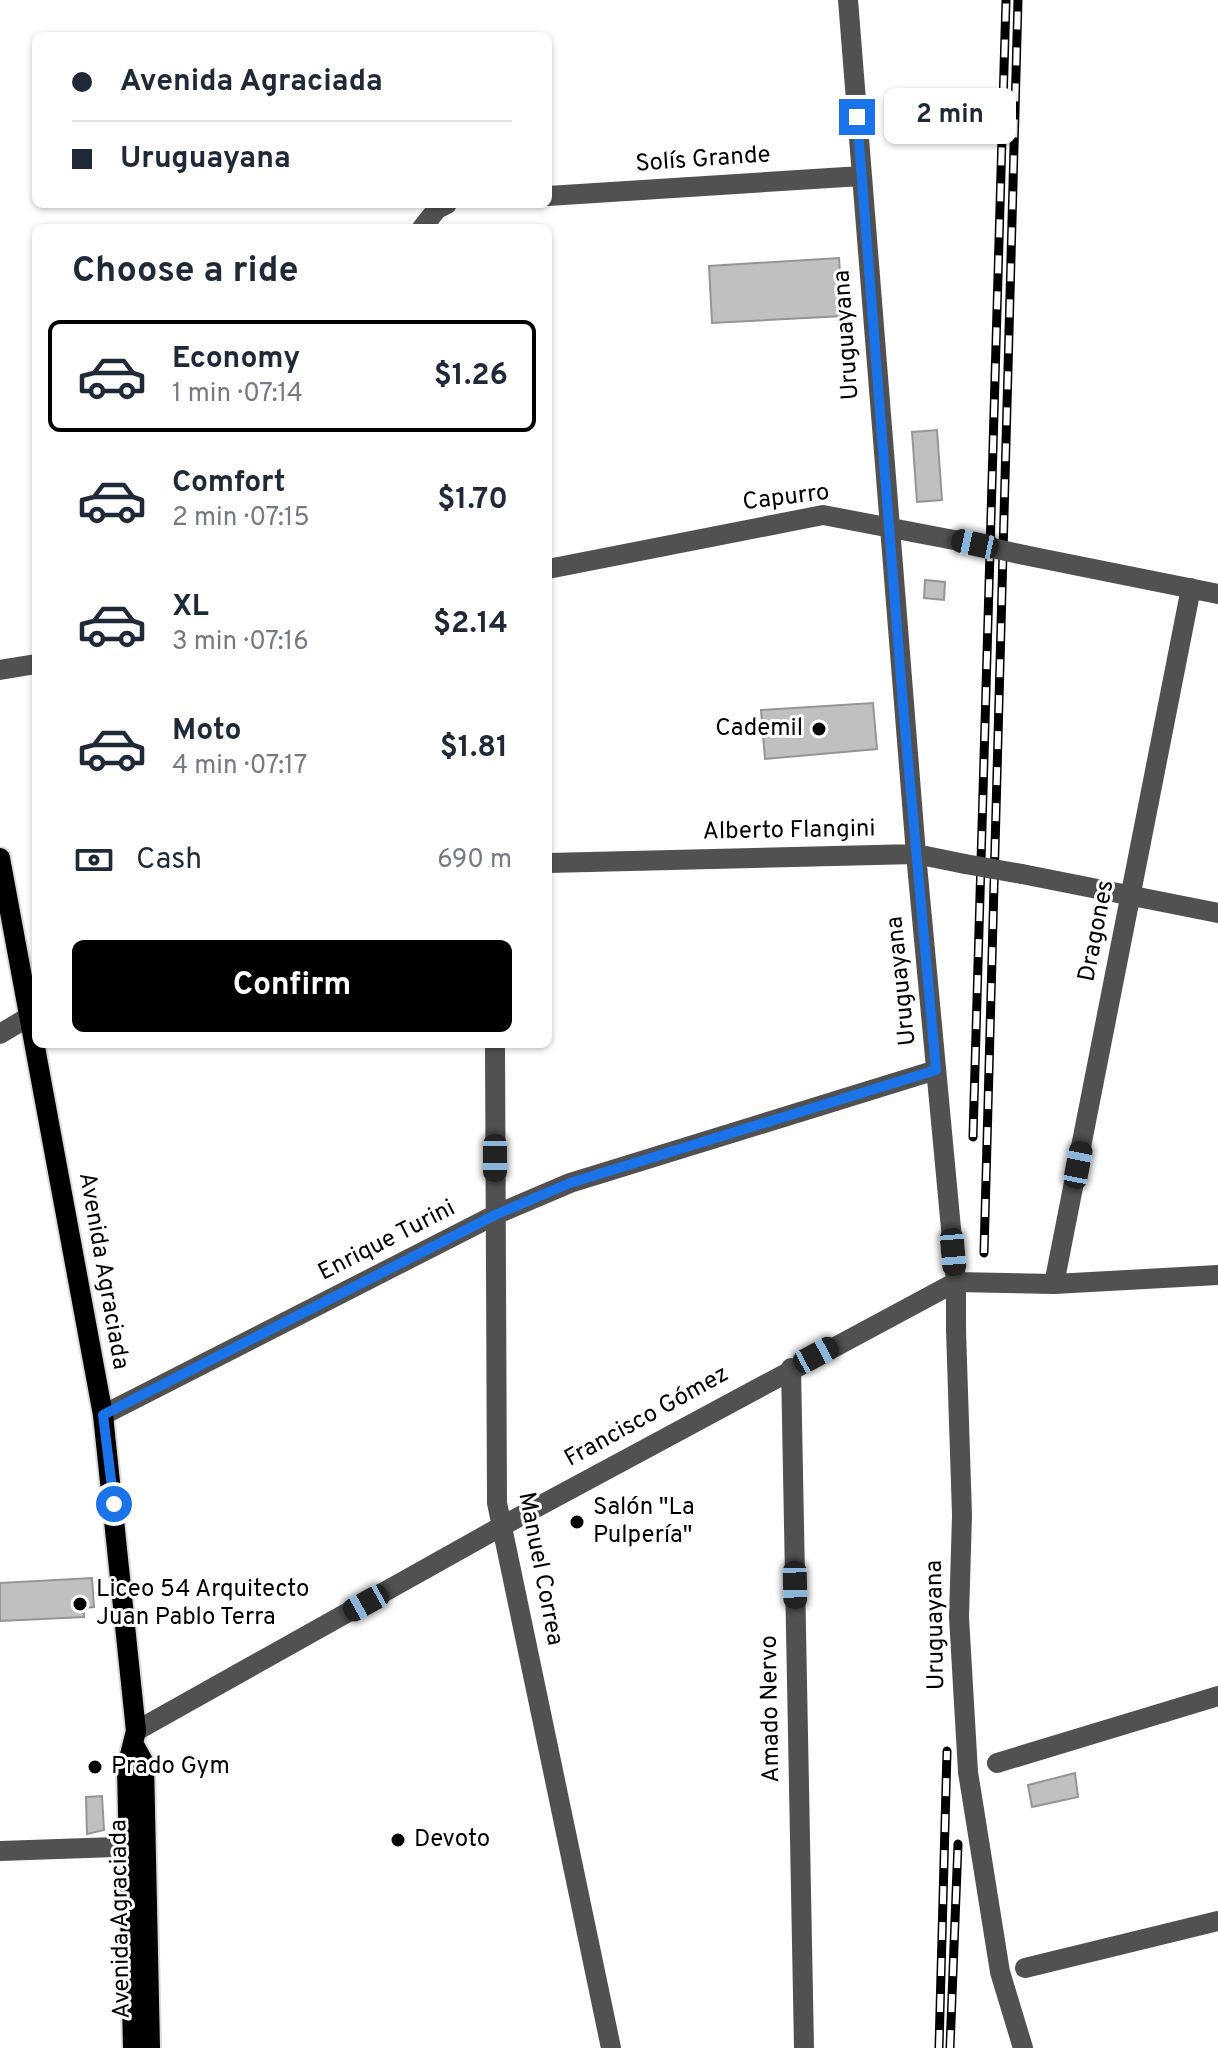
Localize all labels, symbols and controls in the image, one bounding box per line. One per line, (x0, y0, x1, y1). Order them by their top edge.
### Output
text: Avenida Agraciada (120, 64, 383, 101)
callout: 2 min (885, 89, 1017, 145)
route end (839, 99, 875, 135)
text: 2 min (916, 99, 984, 132)
street label: Solís Grande (635, 140, 771, 180)
text: Uruguayana (120, 141, 291, 178)
text: Choose a ride (72, 249, 298, 295)
street label: Uruguayana (827, 269, 867, 401)
icon: car (76, 340, 148, 412)
text: Economy (172, 341, 300, 378)
text: $1.26 (434, 358, 508, 395)
text: 1 min · 07:14 (172, 378, 303, 411)
icon: car (76, 464, 148, 536)
text: Comfort (172, 465, 285, 502)
street label: Capurro (741, 478, 831, 518)
text: $1.70 (437, 482, 508, 519)
text: 2 min · 07:15 (172, 502, 310, 535)
car (949, 527, 1001, 561)
icon: car (76, 588, 148, 660)
text: XL (172, 589, 209, 626)
text: $2.14 (433, 606, 508, 643)
text: 3 min · 07:16 (172, 626, 309, 659)
icon: car (76, 712, 148, 784)
text: Moto (172, 713, 242, 750)
place label: Cademil (715, 714, 803, 744)
marker: Cademil (810, 720, 828, 738)
text: $1.81 (440, 730, 508, 767)
text: 4 min · 07:17 (172, 750, 307, 783)
street label: Alberto Flangini (702, 814, 876, 848)
icon: cash (72, 838, 116, 882)
text: Cash (136, 842, 202, 879)
text: 690 m (437, 844, 512, 877)
street label: Dragones (1072, 878, 1122, 984)
street label: Uruguayana (880, 915, 924, 1047)
button: Confirm (72, 940, 512, 1032)
car (483, 1134, 507, 1182)
car (1062, 1139, 1094, 1191)
street label: Avenida Agraciada (71, 1170, 135, 1372)
street label: Enrique Turini (314, 1194, 460, 1288)
car (939, 1227, 967, 1277)
car (789, 1333, 843, 1377)
street label: Francisco Gómez (560, 1360, 734, 1474)
route start (96, 1486, 132, 1522)
street label: Manuel Correa (510, 1490, 570, 1648)
place label: Salón "La Pulpería" (593, 1493, 695, 1551)
marker: Salón "La Pulpería" (568, 1513, 586, 1531)
street label: Uruguayana (920, 1560, 952, 1690)
car (783, 1561, 807, 1609)
place label: Liceo 54 Arquitecto Juan Pablo Terra (96, 1575, 309, 1633)
car (339, 1581, 393, 1625)
marker: Liceo 54 Arquitecto Juan Pablo Terra (71, 1595, 89, 1613)
street label: Amado Nervo (755, 1635, 787, 1783)
place label: Prado Gym (111, 1752, 230, 1782)
marker: Prado Gym (86, 1758, 104, 1776)
street label: Avenida Agraciada (104, 1819, 138, 2019)
place label: Devoto (414, 1825, 490, 1855)
marker: Devoto (389, 1831, 407, 1849)

